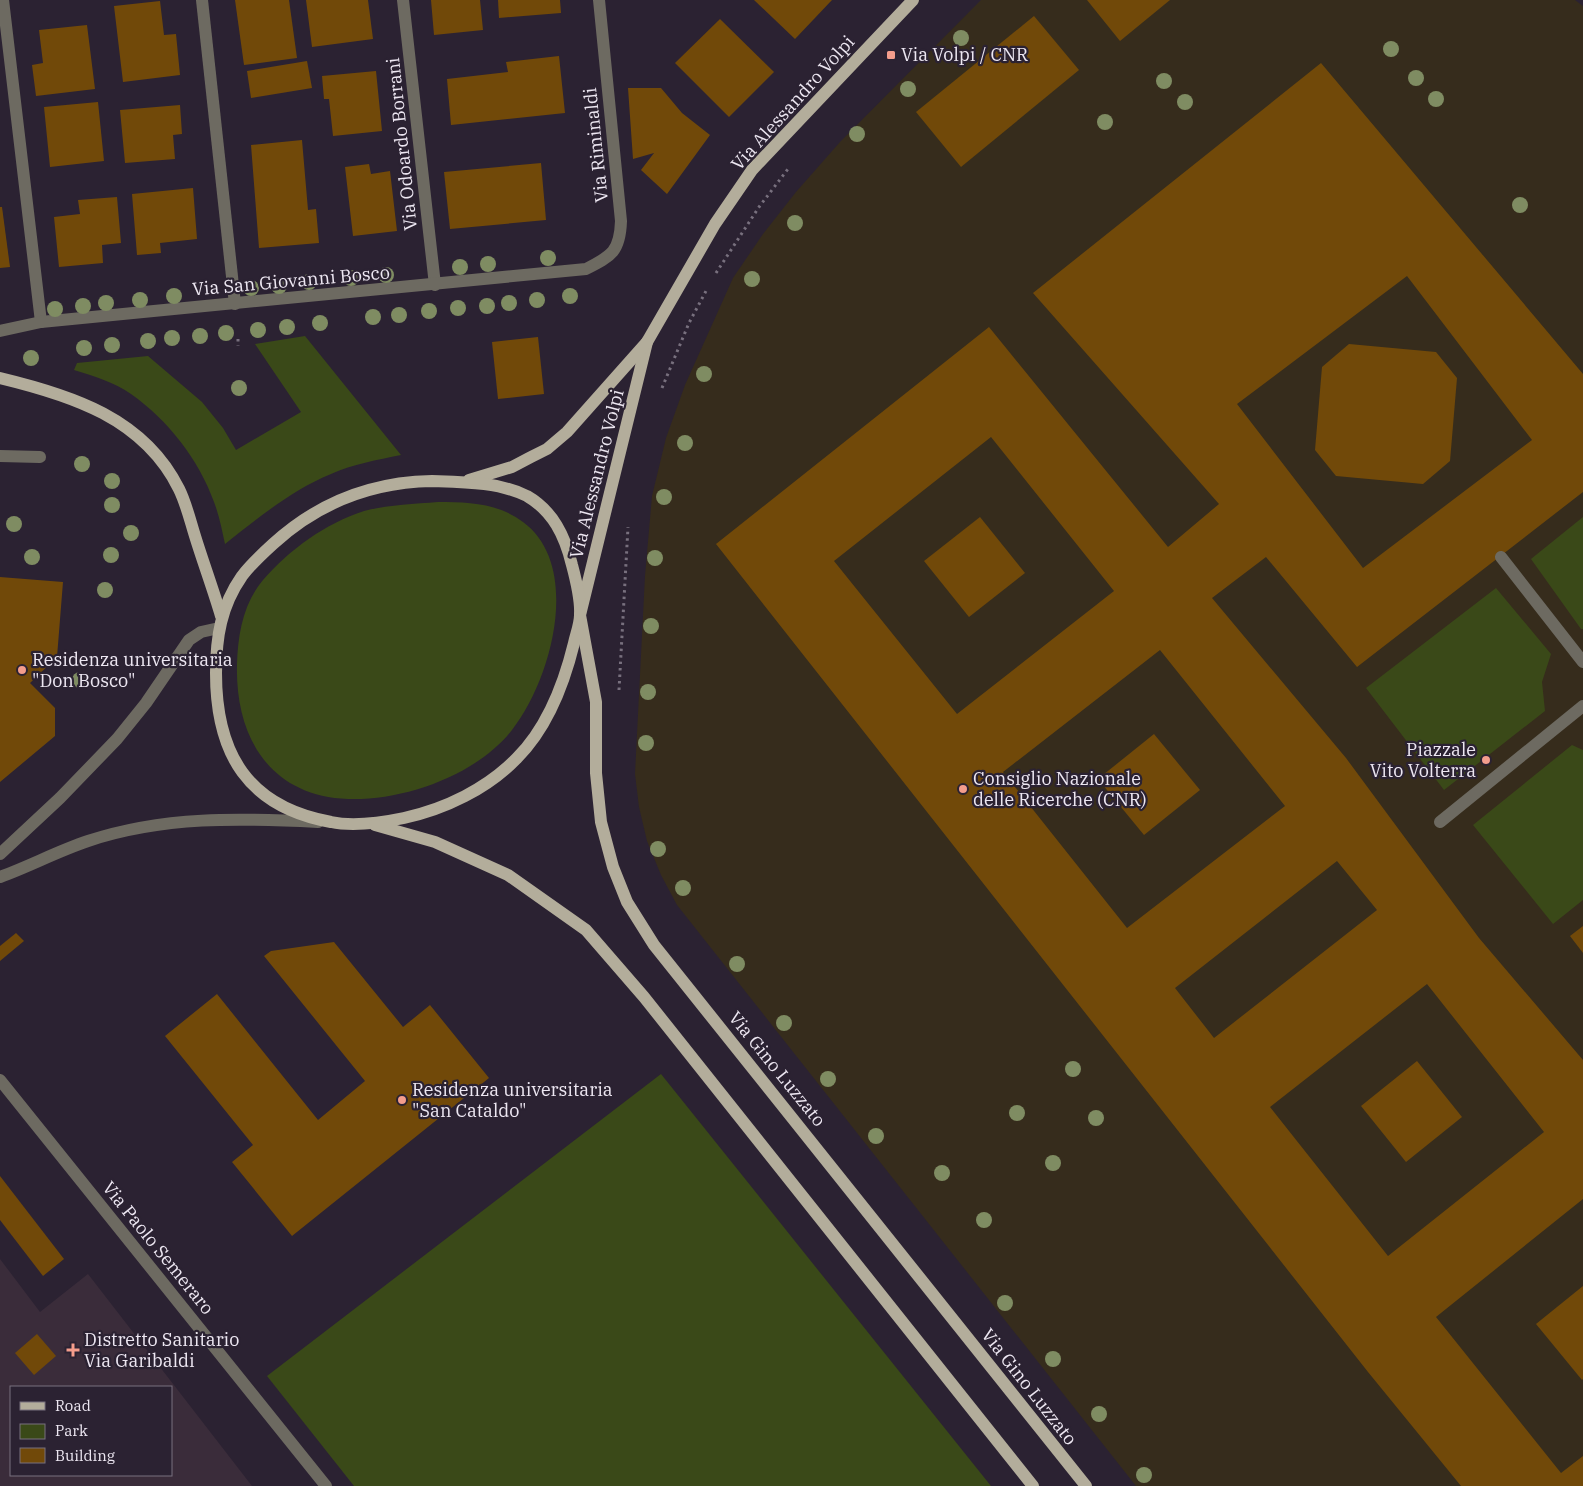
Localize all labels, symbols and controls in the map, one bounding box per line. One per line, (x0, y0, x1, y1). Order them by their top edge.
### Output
street label: Via Alessandro Volpi (726, 30, 860, 175)
place label: Via Volpi / CNR (901, 43, 1028, 66)
marker: Via Volpi / CNR (885, 49, 897, 61)
street label: Via Odoardo Borrani (381, 56, 422, 232)
street label: Via Riminaldi (578, 86, 613, 204)
street label: Via San Giovanni Bosco (191, 260, 391, 301)
street label: Via Alessandro Volpi (564, 386, 629, 561)
place label: Residenza universitaria "Don Bosco" (32, 648, 233, 692)
marker: Residenza universitaria "Don Bosco" (16, 664, 28, 676)
place label: Piazzale Vito Volterra (1370, 738, 1476, 782)
marker: Piazzale Vito Volterra (1480, 754, 1492, 766)
place label: Consiglio Nazionale delle Ricerche (CNR) (973, 767, 1147, 811)
marker: Consiglio Nazionale delle Ricerche (CNR) (957, 783, 969, 795)
street label: Via Gino Luzzato (724, 1006, 831, 1131)
place label: Residenza universitaria "San Cataldo" (412, 1078, 613, 1122)
marker: Residenza universitaria "San Cataldo" (396, 1094, 408, 1106)
street label: Via Paolo Semeraro (98, 1176, 219, 1319)
street label: Via Gino Luzzato (977, 1324, 1082, 1450)
place label: Distretto Sanitario Via Garibaldi (84, 1328, 239, 1372)
marker: Distretto Sanitario Via Garibaldi (66, 1343, 80, 1357)
legend (10, 1386, 172, 1476)
text: Road (55, 1396, 91, 1415)
text: Park (55, 1421, 88, 1440)
text: Building (55, 1446, 115, 1465)

